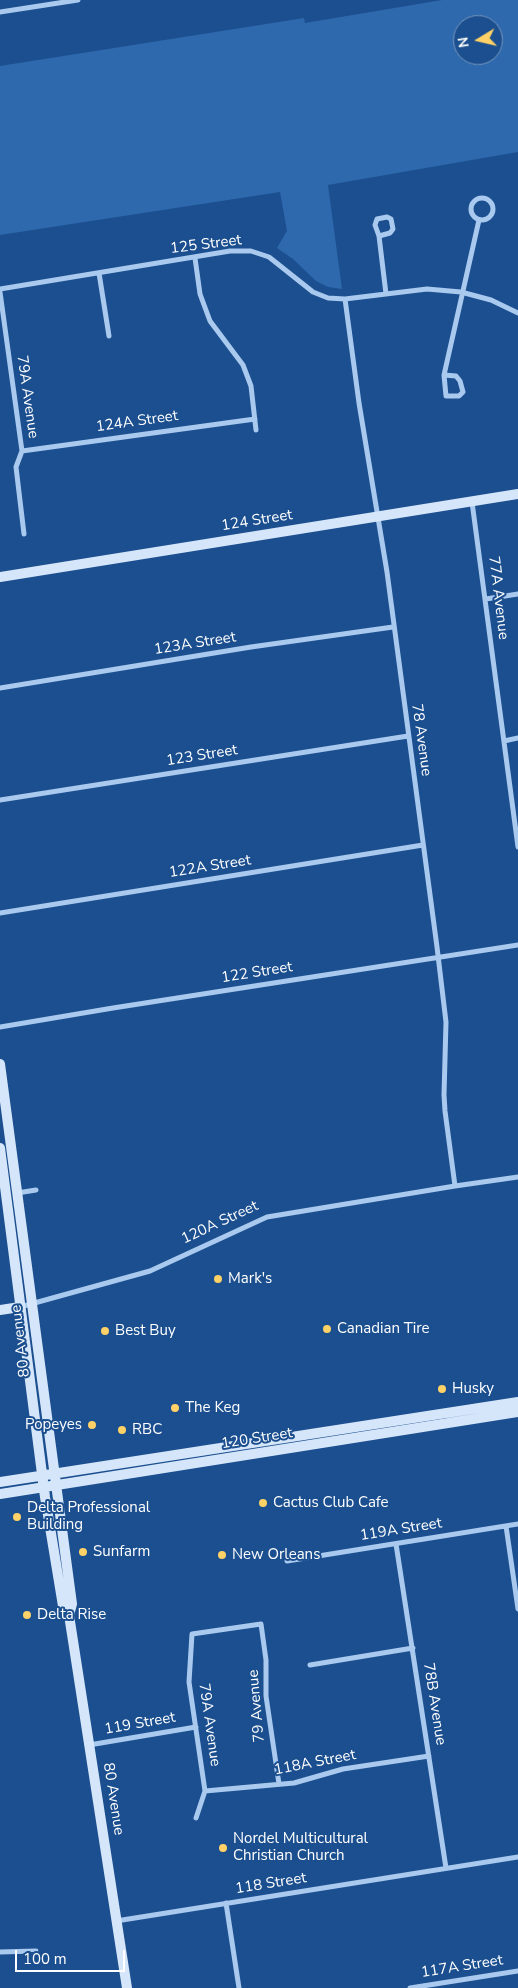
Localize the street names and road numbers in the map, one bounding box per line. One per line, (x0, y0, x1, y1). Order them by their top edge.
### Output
street label: 125 Street (169, 232, 243, 258)
street label: 79A Avenue (12, 354, 42, 440)
street label: 124A Street (95, 407, 179, 437)
street label: 124 Street (220, 506, 294, 536)
street label: 77A Avenue (484, 555, 512, 641)
street label: 123A Street (153, 629, 237, 659)
street label: 78 Avenue (407, 703, 435, 777)
street label: 123 Street (165, 741, 239, 771)
street label: 122A Street (168, 852, 252, 882)
street label: 122 Street (220, 958, 294, 988)
street label: 120A Street (179, 1197, 261, 1249)
street label: 80 Avenue (8, 1304, 34, 1378)
street label: 120 Street (220, 1424, 294, 1454)
street label: 119A Street (359, 1515, 443, 1545)
street label: 78B Avenue (419, 1662, 449, 1746)
street label: 79 Avenue (245, 1669, 269, 1743)
street label: 79A Avenue (194, 1682, 224, 1768)
street label: 119 Street (103, 1709, 177, 1739)
street label: 118A Street (273, 1746, 357, 1780)
street label: 80 Avenue (98, 1762, 128, 1836)
street label: 118 Street (234, 1869, 308, 1899)
street label: 117A Street (420, 1952, 504, 1982)

